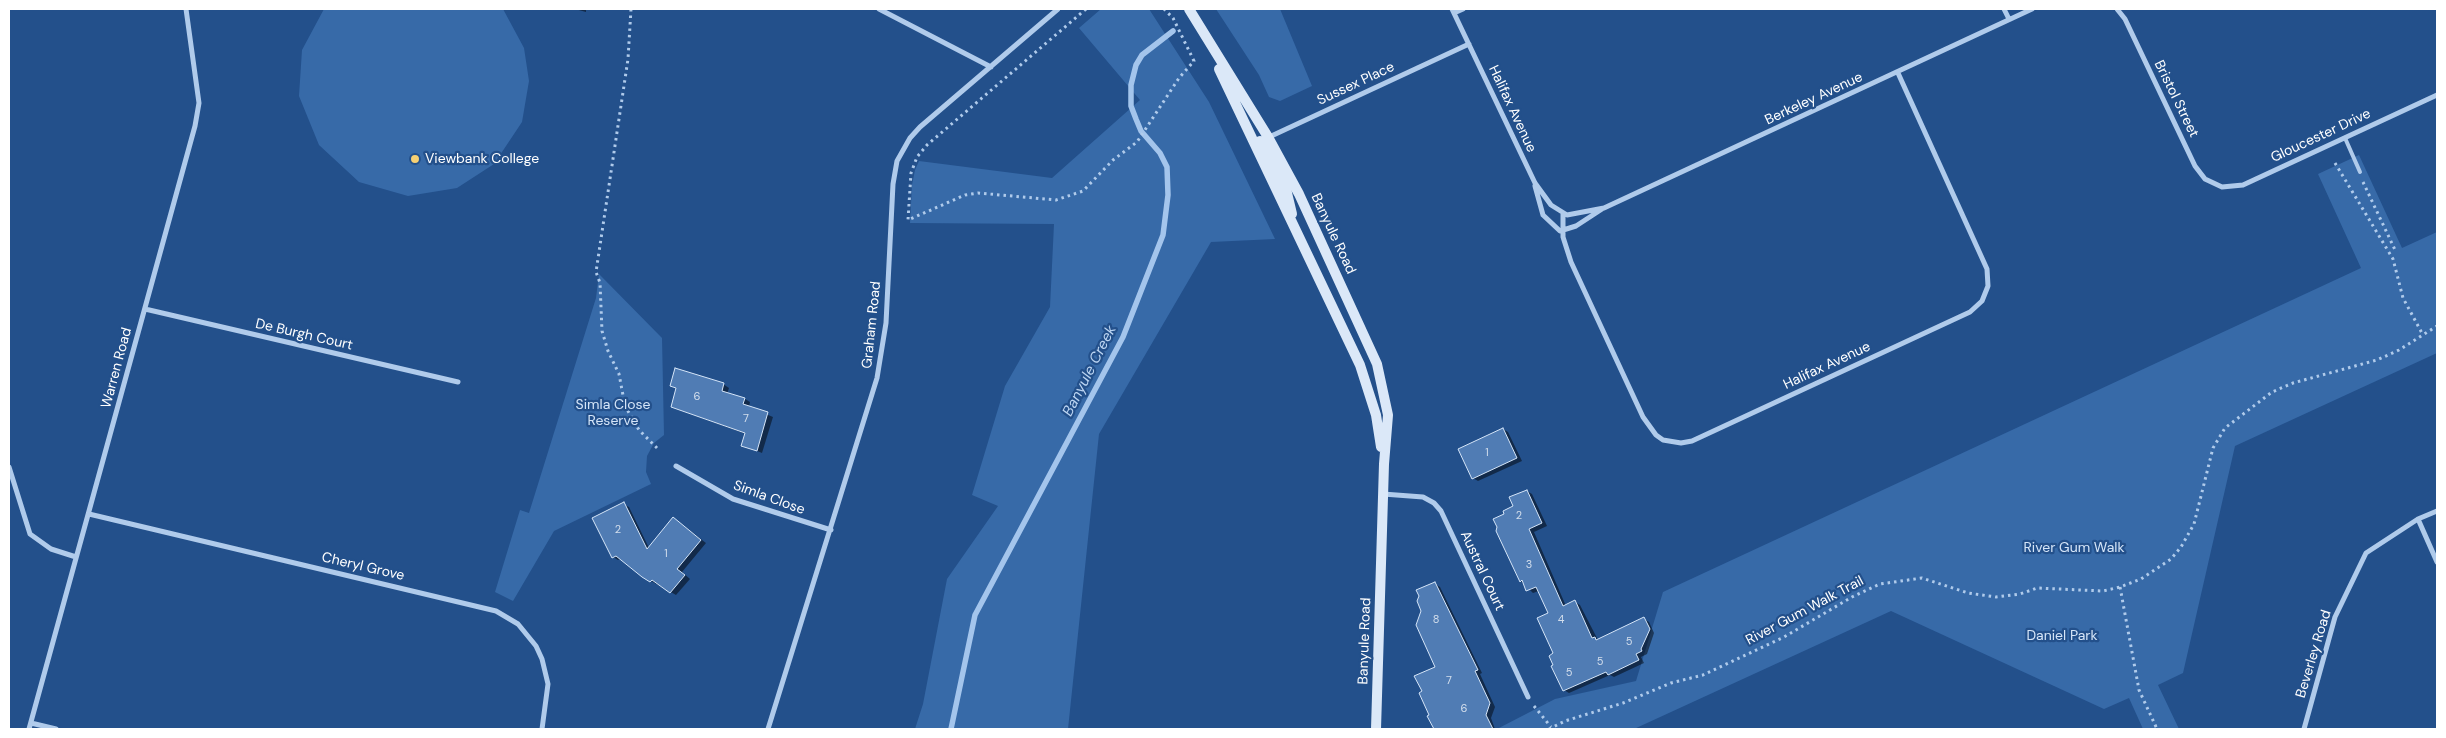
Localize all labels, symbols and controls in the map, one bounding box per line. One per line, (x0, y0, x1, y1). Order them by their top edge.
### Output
street label: Bristol Street (2150, 58, 2202, 140)
street label: Sussex Place (1315, 59, 1397, 109)
street label: Halifax Avenue (1485, 63, 1539, 155)
street label: Berkeley Avenue (1762, 69, 1866, 129)
street label: Gloucester Drive (2268, 106, 2374, 166)
place label: Viewbank College (425, 151, 539, 167)
marker: Viewbank College (409, 153, 421, 165)
street label: Banyule Road (1307, 191, 1359, 277)
street label: Graham Road (859, 280, 885, 370)
street label: De Burgh Court (254, 316, 354, 354)
water label: Banyule Creek (1059, 323, 1121, 419)
street label: Warren Road (98, 326, 136, 410)
street label: Halifax Avenue (1781, 339, 1873, 393)
house number: 6 (694, 390, 700, 404)
park label: Simla Close Reserve (576, 397, 650, 430)
house number: 7 (743, 412, 749, 426)
house number: 1 (1485, 446, 1489, 460)
street label: Simla Close (731, 477, 807, 519)
house number: 2 (1516, 509, 1522, 523)
house number: 2 (615, 523, 621, 537)
street label: Austral Court (1456, 528, 1508, 614)
park label: River Gum Walk (2023, 540, 2125, 556)
house number: 1 (664, 547, 668, 561)
street label: Cheryl Grove (320, 549, 406, 585)
house number: 3 (1526, 558, 1532, 572)
street label: River Gum Walk Trail (1743, 573, 1867, 649)
street label: Banyule Road (1355, 597, 1375, 685)
street label: Beverley Road (2293, 608, 2335, 700)
house number: 8 (1433, 613, 1439, 627)
house number: 4 (1558, 613, 1564, 627)
park label: Daniel Park (2026, 628, 2098, 644)
house number: 5 (1626, 635, 1632, 649)
house number: 5 (1597, 655, 1603, 669)
house number: 5 (1566, 666, 1572, 680)
house number: 7 (1446, 674, 1452, 688)
house number: 6 (1461, 702, 1467, 716)

